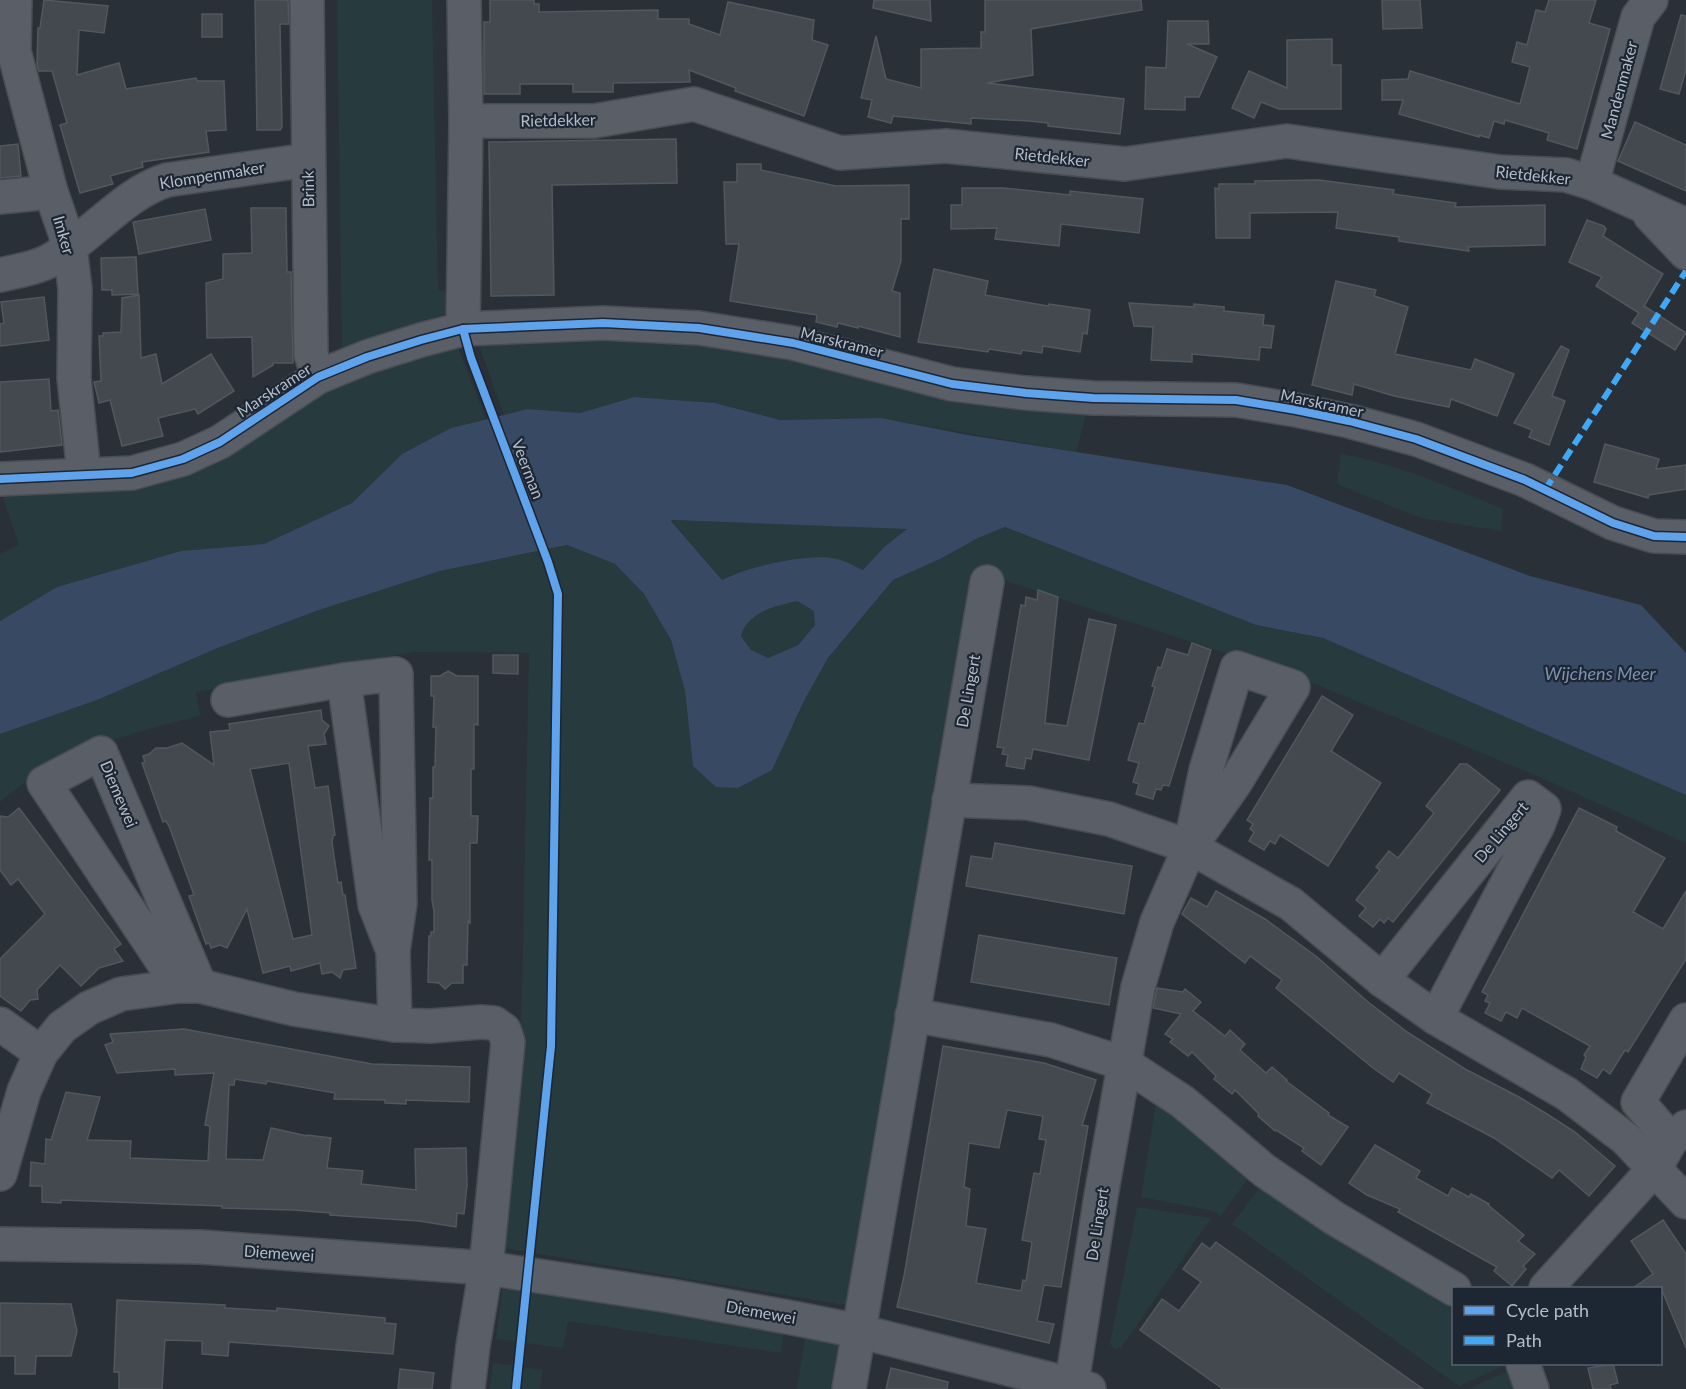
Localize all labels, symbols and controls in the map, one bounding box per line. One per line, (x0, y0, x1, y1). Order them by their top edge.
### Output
street label: Mandenmaker (1596, 39, 1641, 141)
street label: Rietdekker (520, 109, 596, 130)
street label: Rietdekker (1014, 143, 1091, 170)
street label: Klompenmaker (158, 157, 266, 192)
street label: Rietdekker (1495, 161, 1572, 188)
street label: Brink (298, 170, 317, 208)
street label: Imker (50, 213, 79, 257)
street label: Marskramer (799, 322, 886, 361)
street label: Marskramer (233, 359, 314, 421)
street label: Marskramer (1279, 384, 1366, 421)
street label: Veerman (508, 436, 549, 501)
street label: De Lingert (952, 653, 983, 729)
water label: Wijchens Meer (1544, 662, 1657, 684)
street label: Diemewei (97, 758, 142, 830)
street label: De Lingert (1470, 797, 1532, 866)
street label: De Lingert (1081, 1186, 1112, 1262)
street label: Diemewei (243, 1241, 315, 1264)
legend (1452, 1287, 1662, 1365)
street label: Diemewei (725, 1296, 797, 1327)
text: Cycle path (1506, 1299, 1589, 1321)
text: Path (1506, 1329, 1542, 1351)

